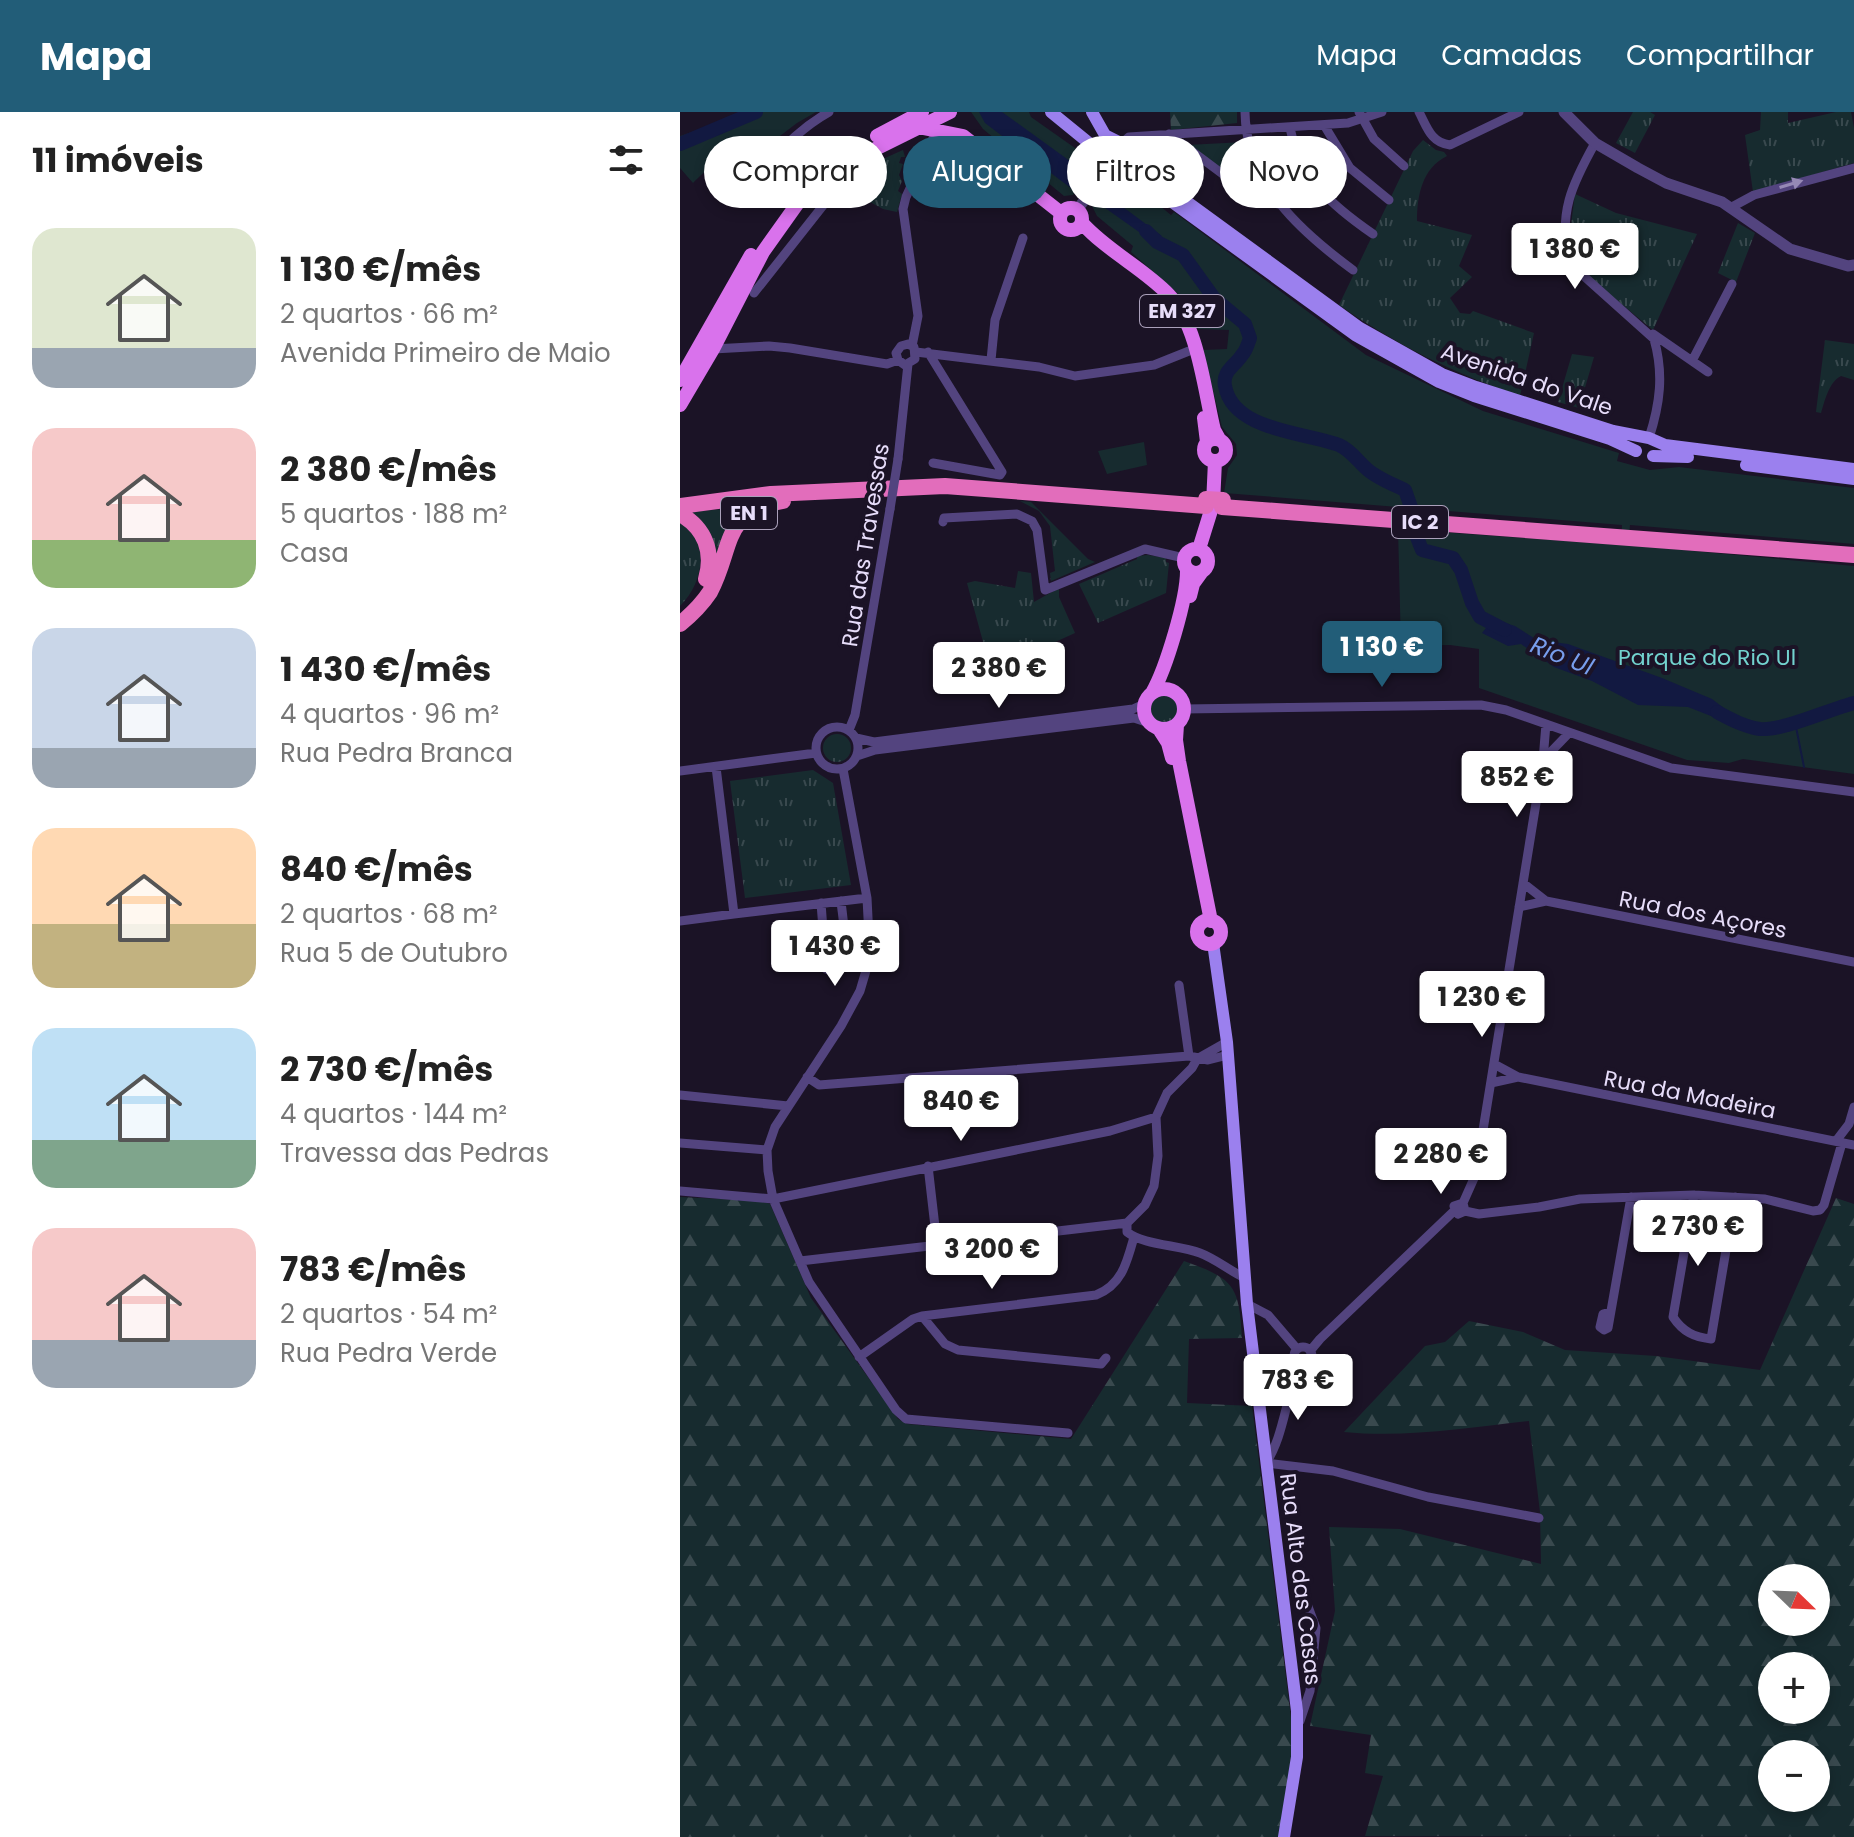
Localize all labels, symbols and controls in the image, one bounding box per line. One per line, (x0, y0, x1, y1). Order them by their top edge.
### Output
text: Mapa (40, 30, 152, 83)
text: Mapa (1316, 36, 1397, 75)
text: Camadas (1441, 36, 1582, 75)
text: Compartilhar (1626, 36, 1814, 75)
text: 11 imóveis (32, 136, 204, 184)
chip: Comprar (704, 136, 887, 208)
chip: Alugar (903, 136, 1051, 208)
chip: Filtros (1067, 136, 1204, 208)
chip: Novo (1220, 136, 1347, 208)
icon: filters (604, 138, 648, 182)
one-way arrow (1779, 177, 1803, 190)
pin: 1 380 € (1501, 223, 1649, 291)
text: 1 380 € (1529, 231, 1621, 267)
text: 1 130 €/mês (280, 245, 481, 293)
icon: home (96, 260, 192, 356)
road number: EM 327 (1140, 295, 1224, 327)
text: 2 quartos · 66 m² (280, 296, 498, 332)
text: Avenida Primeiro de Maio (280, 335, 611, 371)
street label: Avenida do Vale (1437, 336, 1617, 423)
street label: Rua das Travessas (834, 441, 897, 649)
text: 2 380 €/mês (280, 445, 497, 493)
icon: home (96, 460, 192, 556)
text: 5 quartos · 188 m² (280, 496, 507, 532)
road number: EN 1 (721, 497, 777, 529)
road number: IC 2 (1392, 506, 1448, 538)
text: Casa (280, 535, 349, 571)
pin: 1 130 € (1308, 621, 1456, 689)
water label: Rio Ul (1526, 628, 1599, 683)
text: 1 130 € (1340, 629, 1424, 665)
pin: 2 380 € (925, 642, 1073, 710)
park label: Parque do Rio Ul (1618, 642, 1796, 673)
text: 1 430 €/mês (280, 645, 491, 693)
text: 2 380 € (951, 650, 1047, 686)
icon: home (96, 660, 192, 756)
text: 4 quartos · 96 m² (280, 696, 499, 732)
text: Rua Pedra Branca (280, 735, 513, 771)
pin: 852 € (1461, 751, 1573, 819)
text: 852 € (1480, 759, 1554, 795)
text: 840 €/mês (280, 845, 473, 893)
icon: home (96, 860, 192, 956)
street label: Rua dos Açores (1616, 883, 1789, 946)
text: 2 quartos · 68 m² (280, 896, 498, 932)
pin: 1 430 € (761, 920, 909, 988)
text: 1 430 € (789, 928, 881, 964)
text: Rua 5 de Outubro (280, 935, 508, 971)
pin: 1 230 € (1408, 971, 1556, 1039)
text: 1 230 € (1437, 979, 1527, 1015)
text: 2 730 €/mês (280, 1045, 493, 1093)
icon: home (96, 1060, 192, 1156)
street label: Rua da Madeira (1601, 1063, 1779, 1126)
pin: 840 € (905, 1075, 1017, 1143)
text: 840 € (922, 1083, 1000, 1119)
text: 4 quartos · 144 m² (280, 1096, 507, 1132)
pin: 2 280 € (1367, 1128, 1515, 1196)
text: Travessa das Pedras (280, 1135, 549, 1171)
text: 2 280 € (1393, 1136, 1489, 1172)
pin: 2 730 € (1624, 1200, 1772, 1268)
text: 2 730 € (1651, 1208, 1745, 1244)
pin: 3 200 € (918, 1223, 1066, 1291)
text: 3 200 € (944, 1231, 1040, 1267)
text: 783 €/mês (280, 1245, 466, 1293)
icon: home (96, 1260, 192, 1356)
text: 2 quartos · 54 m² (280, 1296, 497, 1332)
text: Rua Pedra Verde (280, 1335, 497, 1371)
pin: 783 € (1242, 1354, 1354, 1422)
text: 783 € (1262, 1362, 1334, 1398)
street label: Rua Alto das Casas (1272, 1471, 1329, 1687)
north arrow (1758, 1564, 1830, 1636)
map controls (1758, 1564, 1830, 1812)
button: + (1758, 1652, 1830, 1724)
button: − (1758, 1740, 1830, 1812)

